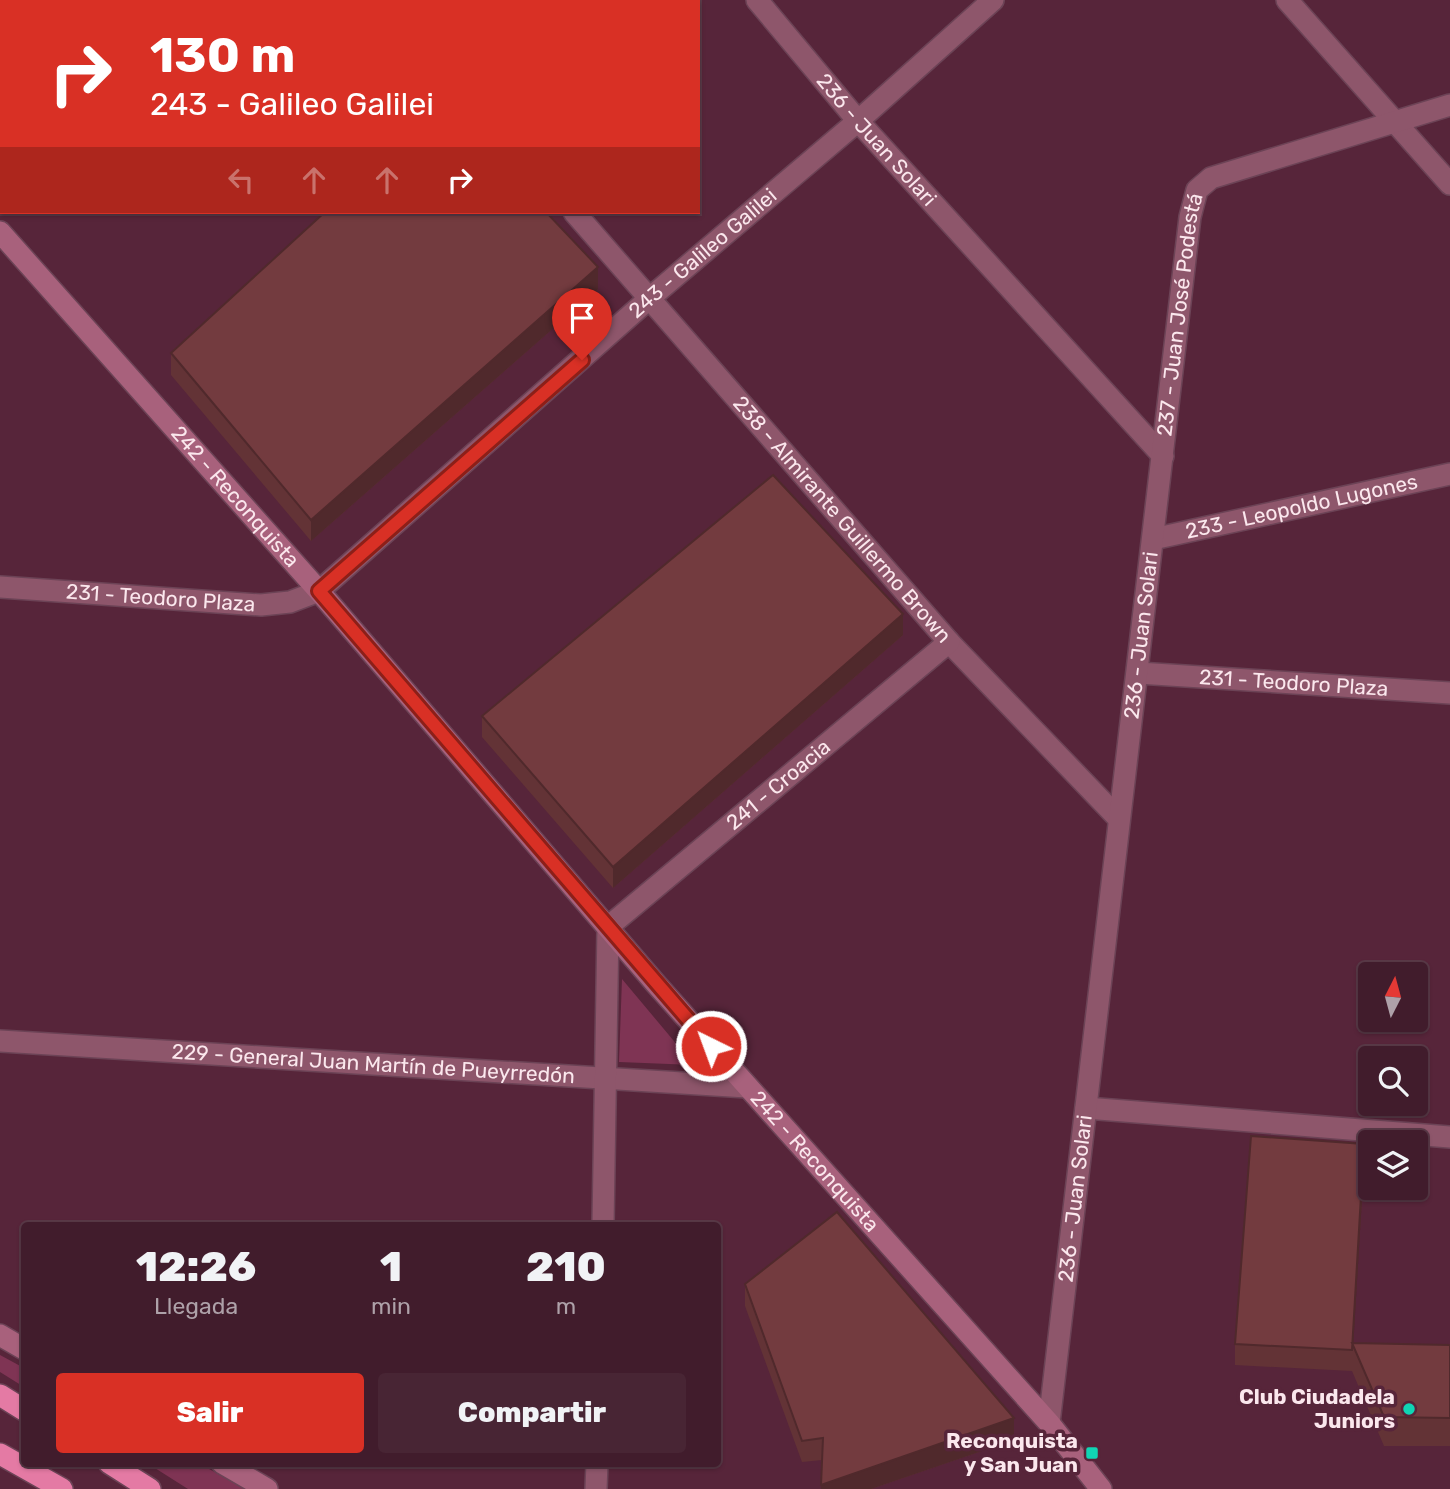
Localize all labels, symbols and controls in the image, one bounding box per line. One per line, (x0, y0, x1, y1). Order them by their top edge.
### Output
text: 130 m (150, 26, 295, 84)
icon: right (35, 28, 126, 119)
street label: 236 - Juan Solari (812, 68, 942, 211)
text: 243 - Galileo Galilei (150, 85, 434, 123)
icon: left (222, 161, 260, 199)
icon: ahead (295, 161, 333, 199)
icon: ahead (368, 161, 406, 199)
icon: right (441, 161, 479, 199)
street label: 243 - Galileo Galilei (623, 183, 781, 323)
street label: 237 - Juan José Podestá (1151, 190, 1208, 438)
pin (552, 288, 612, 360)
icon: arrive (563, 299, 601, 337)
street label: 238 - Almirante Guillermo Brown (728, 391, 957, 648)
street label: 242 - Reconquista (166, 421, 305, 572)
street label: 233 - Leopoldo Lugones (1183, 468, 1420, 544)
street label: 236 - Juan Solari (1118, 550, 1163, 720)
street label: 231 - Teodoro Plaza (65, 579, 256, 617)
street label: 231 - Teodoro Plaza (1198, 664, 1389, 701)
street label: 241 - Croacia (721, 734, 835, 835)
north arrow (1358, 962, 1428, 1032)
map controls (1358, 962, 1428, 1200)
position arrow (674, 1009, 748, 1083)
street label: 229 - General Juan Martín de Pueyrredón (171, 1039, 576, 1088)
button: search (1358, 1046, 1428, 1116)
street label: 242 - Reconquista (746, 1085, 885, 1237)
street label: 236 - Juan Solari (1053, 1113, 1097, 1284)
button: layers (1358, 1130, 1428, 1200)
text: 12:26 (136, 1242, 256, 1292)
text: 1 (380, 1242, 402, 1292)
text: 210 (526, 1242, 606, 1292)
text: Llegada (154, 1292, 238, 1320)
text: min (371, 1292, 411, 1320)
text: m (556, 1292, 576, 1320)
button: Salir (56, 1373, 364, 1453)
button: Compartir (378, 1373, 686, 1453)
place label: Club Ciudadela Juniors (1239, 1384, 1395, 1433)
marker: Club Ciudadela Juniors (1401, 1401, 1417, 1417)
place label: Reconquista y San Juan (946, 1428, 1078, 1477)
marker: Reconquista y San Juan (1084, 1445, 1100, 1461)

